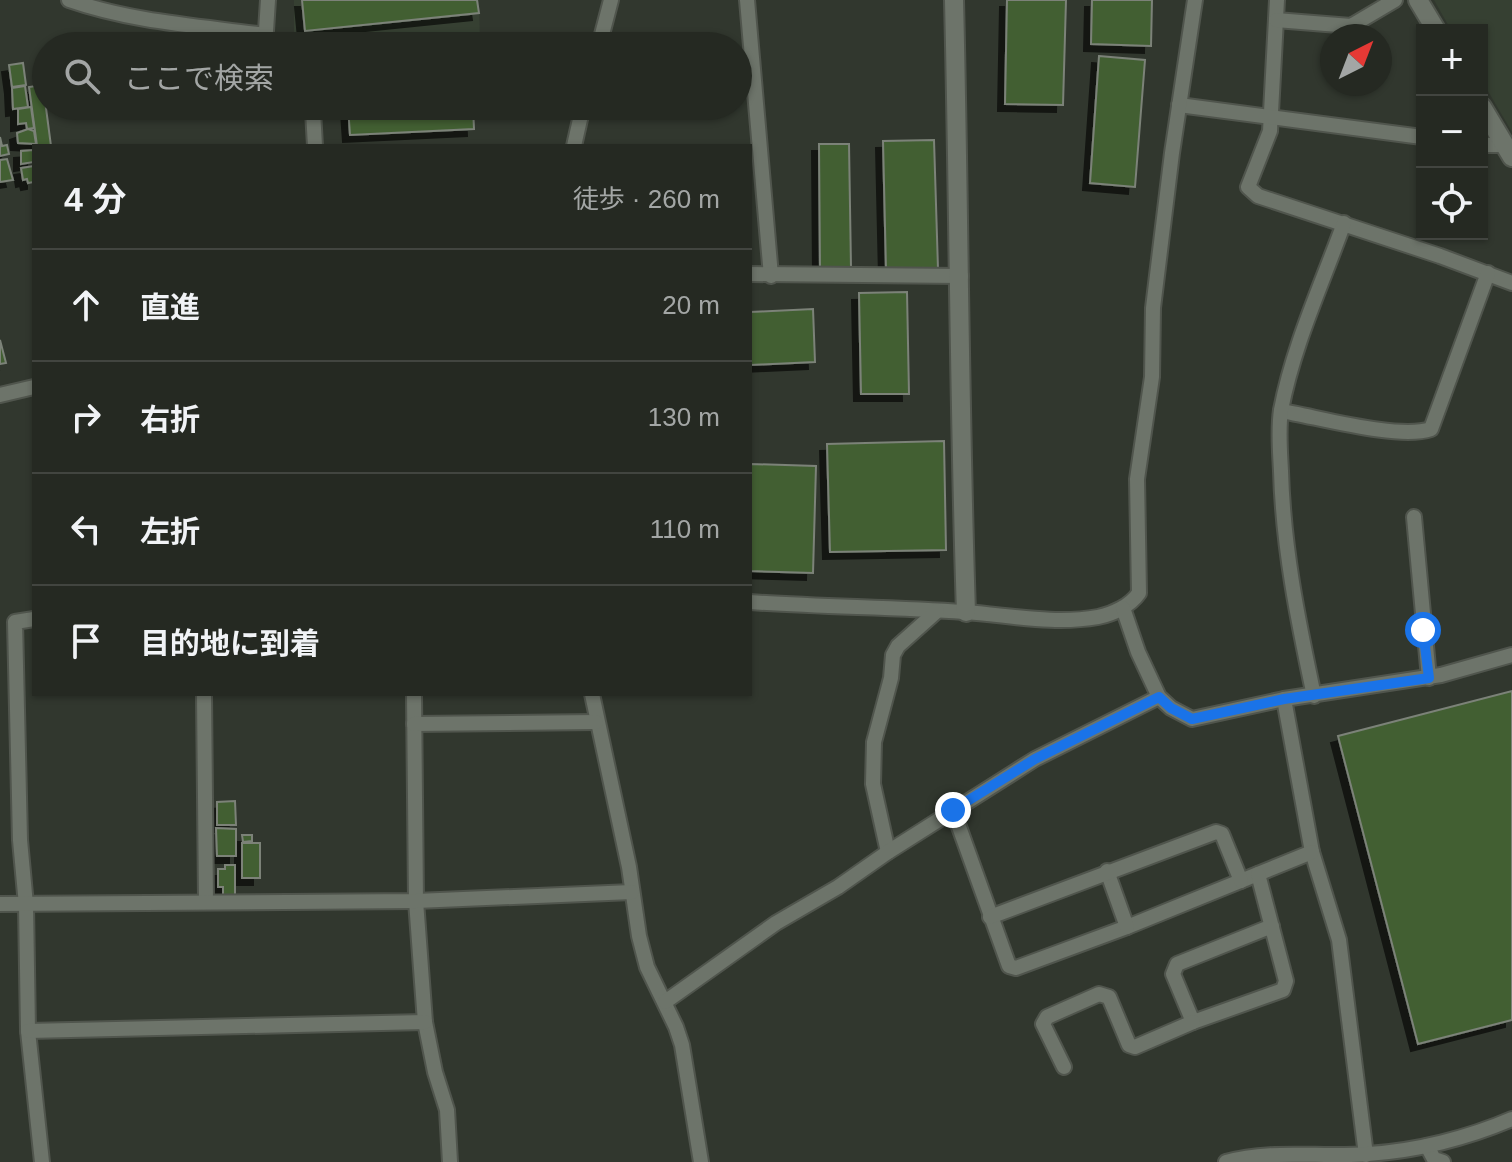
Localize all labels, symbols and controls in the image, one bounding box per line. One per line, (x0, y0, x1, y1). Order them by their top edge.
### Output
north arrow (1320, 24, 1392, 96)
map controls (1416, 24, 1488, 240)
button: + (1416, 24, 1488, 96)
search box (32, 32, 752, 120)
icon: search (60, 54, 104, 98)
text: ここで検索 (124, 62, 274, 95)
button: − (1416, 96, 1488, 168)
button: locate (1416, 168, 1488, 240)
text: 4 分 (64, 180, 126, 218)
text: 徒歩 · 260 m (573, 184, 720, 214)
icon: ahead (64, 283, 108, 327)
text: 20 m (662, 290, 720, 320)
text: 直進 (140, 291, 200, 324)
icon: right (64, 395, 108, 439)
text: 130 m (648, 402, 720, 432)
text: 右折 (140, 403, 200, 436)
icon: left (64, 507, 108, 551)
text: 110 m (650, 514, 720, 544)
text: 左折 (140, 515, 200, 548)
route start (1405, 612, 1441, 648)
icon: arrive (64, 619, 108, 663)
text: 目的地に到着 (140, 627, 320, 660)
route end (935, 792, 971, 828)

